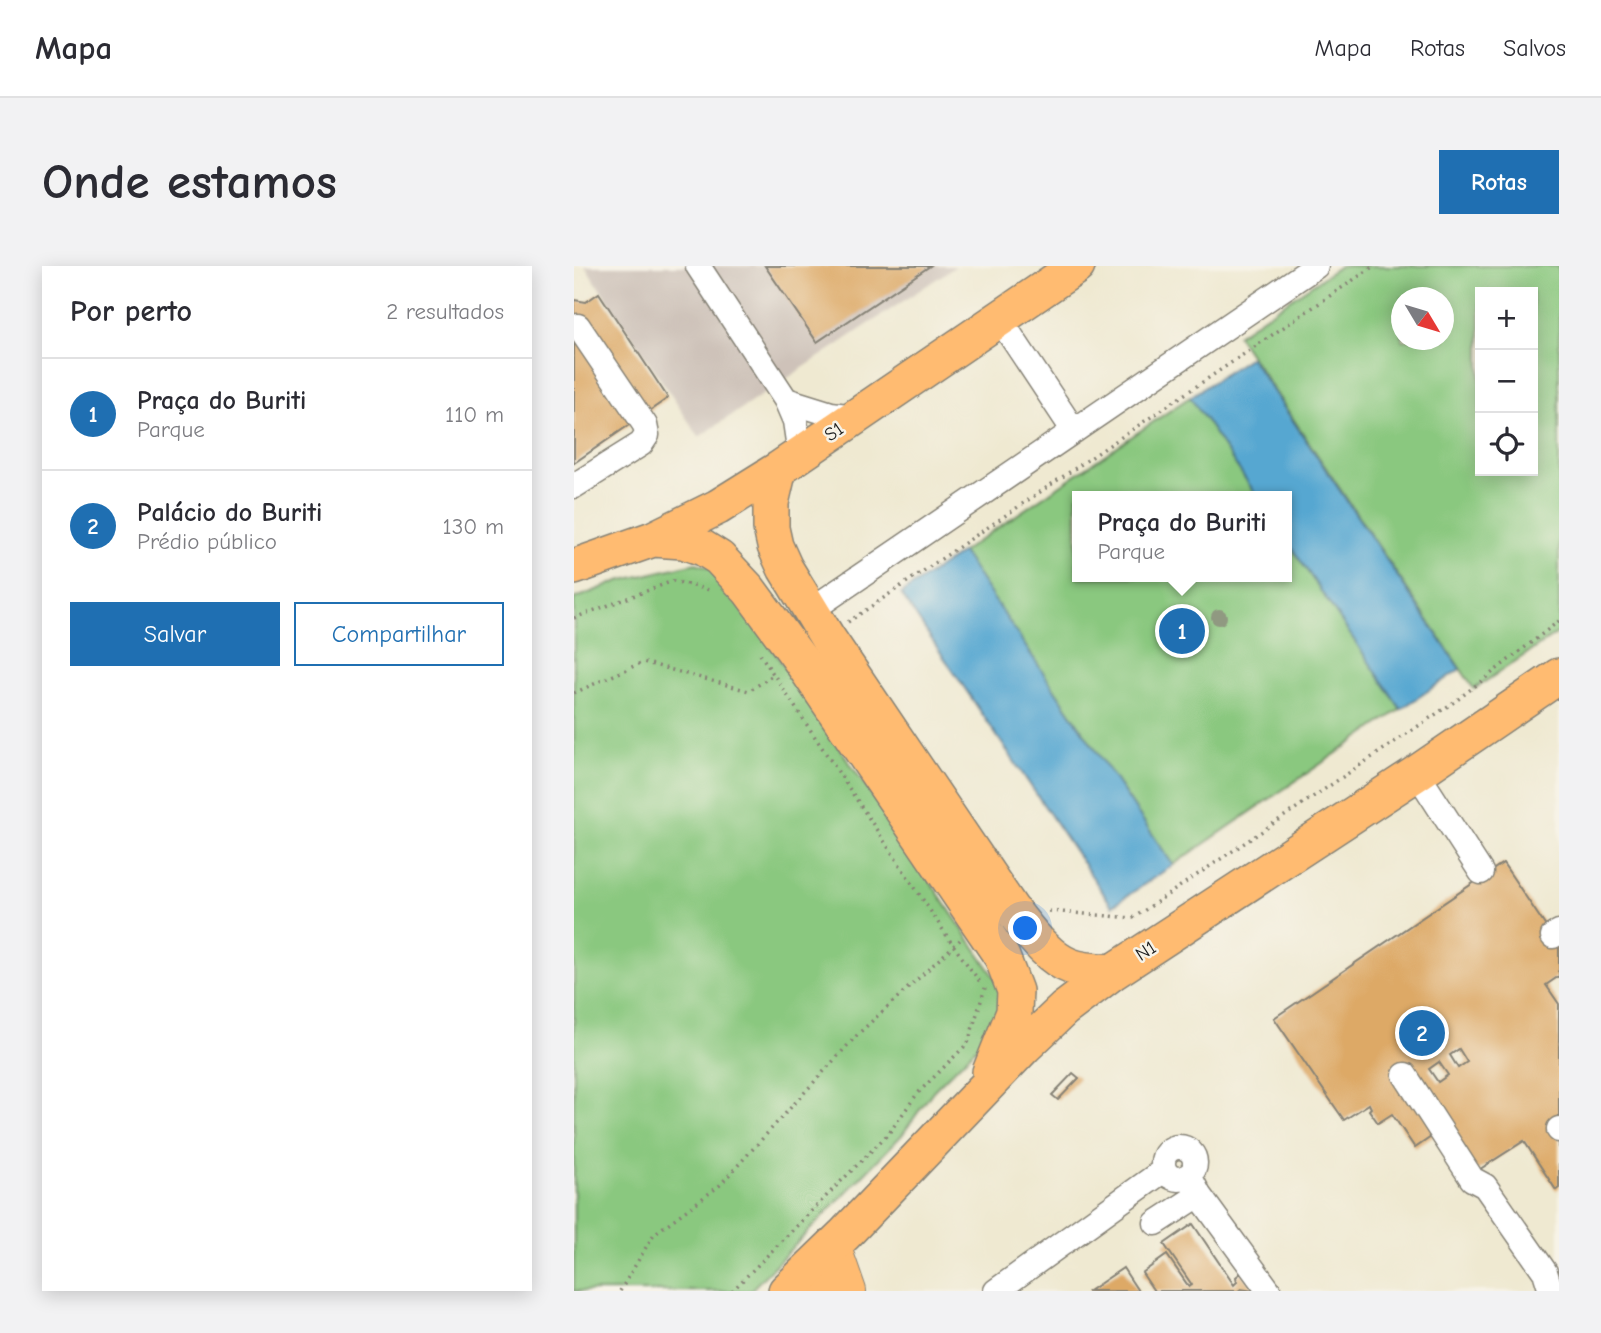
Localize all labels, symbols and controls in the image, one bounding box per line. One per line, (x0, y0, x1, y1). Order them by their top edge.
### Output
text: Mapa (35, 29, 112, 67)
text: Mapa (1314, 34, 1372, 62)
text: Rotas (1410, 34, 1465, 62)
text: Salvos (1503, 34, 1566, 62)
button: Rotas (1439, 150, 1559, 214)
text: Onde estamos (42, 154, 337, 210)
north arrow (1391, 287, 1454, 350)
map controls (1475, 287, 1538, 476)
button: + (1475, 287, 1538, 350)
text: Por perto (70, 294, 192, 329)
text: 2 resultados (386, 298, 504, 325)
button: − (1475, 350, 1538, 413)
text: Praça do Buriti (137, 386, 306, 416)
text: 1 (88, 401, 98, 428)
text: 110 m (445, 401, 504, 428)
button: locate (1475, 413, 1538, 476)
text: Parque (137, 416, 205, 443)
street label: S1 (820, 418, 848, 446)
popup (1072, 491, 1292, 582)
text: Palácio do Buriti (137, 498, 322, 528)
text: Praça do Buriti (1097, 508, 1267, 538)
text: 2 (87, 513, 99, 540)
text: 130 m (443, 513, 504, 540)
text: Prédio público (137, 528, 277, 555)
text: Parque (1097, 538, 1165, 565)
button: Salvar (70, 602, 280, 666)
button: Compartilhar (294, 602, 504, 666)
pin: 1 (1159, 605, 1205, 657)
your location (1008, 911, 1042, 945)
street label: N1 (1132, 936, 1160, 966)
pin: 2 (1399, 1007, 1445, 1059)

